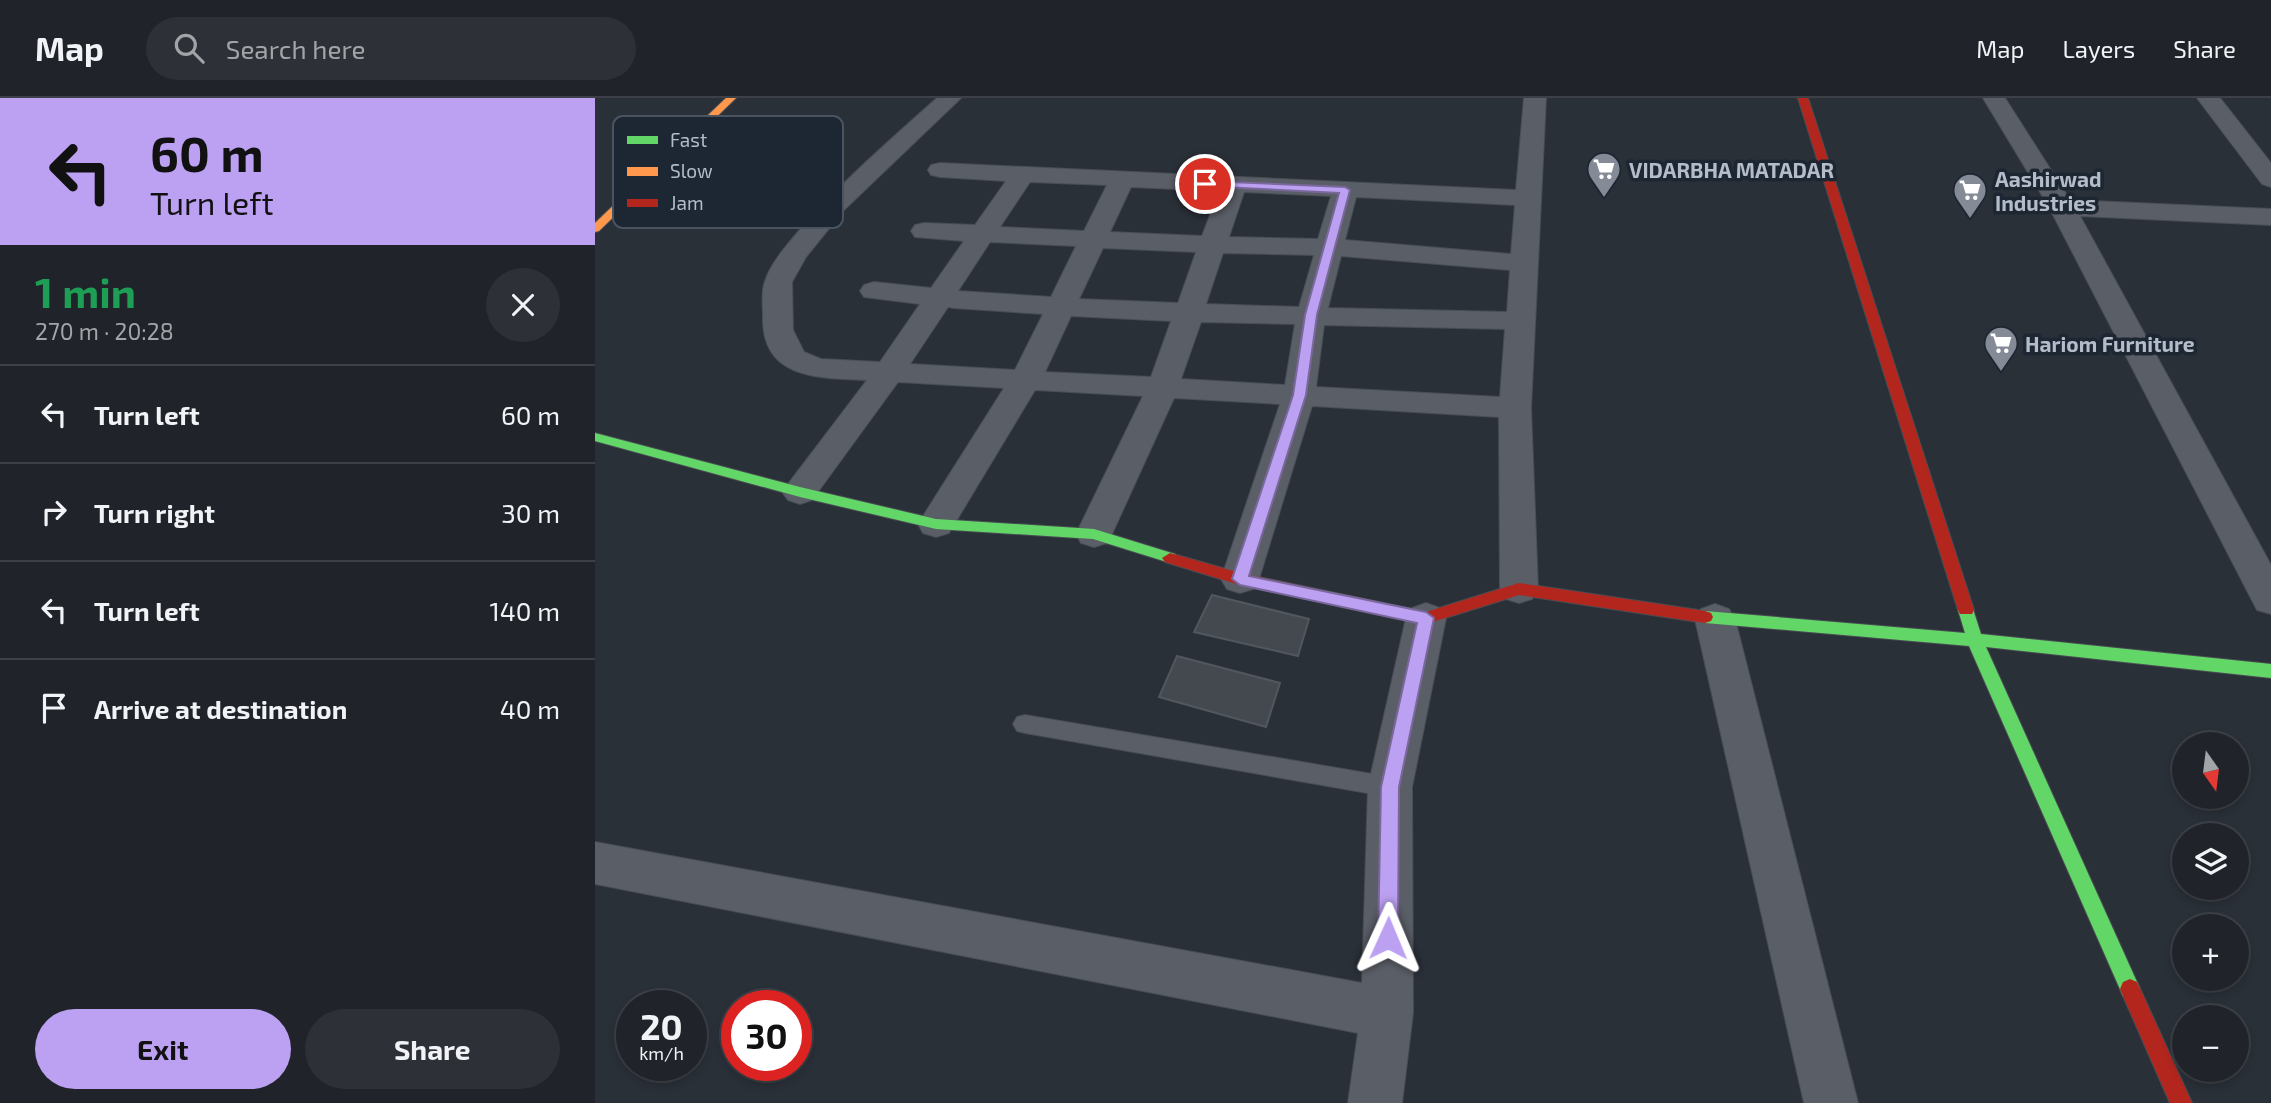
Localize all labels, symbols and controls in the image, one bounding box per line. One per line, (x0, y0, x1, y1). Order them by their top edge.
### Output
search box (146, 17, 636, 80)
text: Map (35, 28, 104, 68)
icon: search (170, 29, 208, 67)
text: Search here (226, 33, 365, 64)
text: Map (1976, 34, 2024, 63)
text: Layers (2062, 34, 2135, 63)
text: Share (2173, 34, 2236, 63)
legend (613, 116, 843, 228)
text: 60 m (150, 123, 264, 182)
icon: left (35, 126, 126, 217)
text: Fast (670, 128, 707, 151)
supermarket icon: VIDARBHA MATADAR (1585, 150, 1623, 199)
pin (1175, 154, 1235, 214)
place label: VIDARBHA MATADAR (1629, 157, 1834, 182)
text: Slow (670, 159, 713, 182)
icon: arrive (1186, 165, 1224, 203)
place label: Aashirwad Industries (1995, 166, 2101, 215)
supermarket icon: Aashirwad Industries (1951, 171, 1989, 220)
text: Turn left (150, 183, 274, 221)
text: Jam (670, 191, 704, 214)
text: 1 min (35, 266, 136, 316)
button: close (486, 268, 560, 342)
text: 270 m · 20:28 (35, 317, 174, 345)
supermarket icon: Hariom Furniture (1982, 324, 2020, 373)
place label: Hariom Furniture (2025, 331, 2195, 356)
icon: left (35, 395, 73, 433)
text: Turn left (94, 399, 200, 430)
text: 60 m (501, 399, 560, 430)
icon: right (35, 493, 73, 531)
text: Turn right (94, 497, 215, 528)
text: 30 m (501, 497, 560, 528)
icon: left (35, 591, 73, 629)
text: Turn left (94, 595, 200, 626)
text: 140 m (489, 595, 560, 626)
icon: arrive (35, 689, 73, 727)
text: Arrive at destination (94, 693, 347, 724)
text: 40 m (500, 693, 560, 724)
north arrow (2172, 732, 2249, 808)
map controls (2172, 732, 2249, 1082)
button: layers (2172, 823, 2249, 900)
position arrow (1351, 901, 1425, 975)
button: + (2172, 914, 2249, 991)
speed limit sign: 30 (721, 990, 812, 1081)
text: 20 (640, 1005, 683, 1047)
button: − (2172, 1005, 2249, 1082)
button: Exit (35, 1009, 291, 1089)
button: Share (305, 1009, 560, 1089)
text: km/h (639, 1042, 684, 1064)

